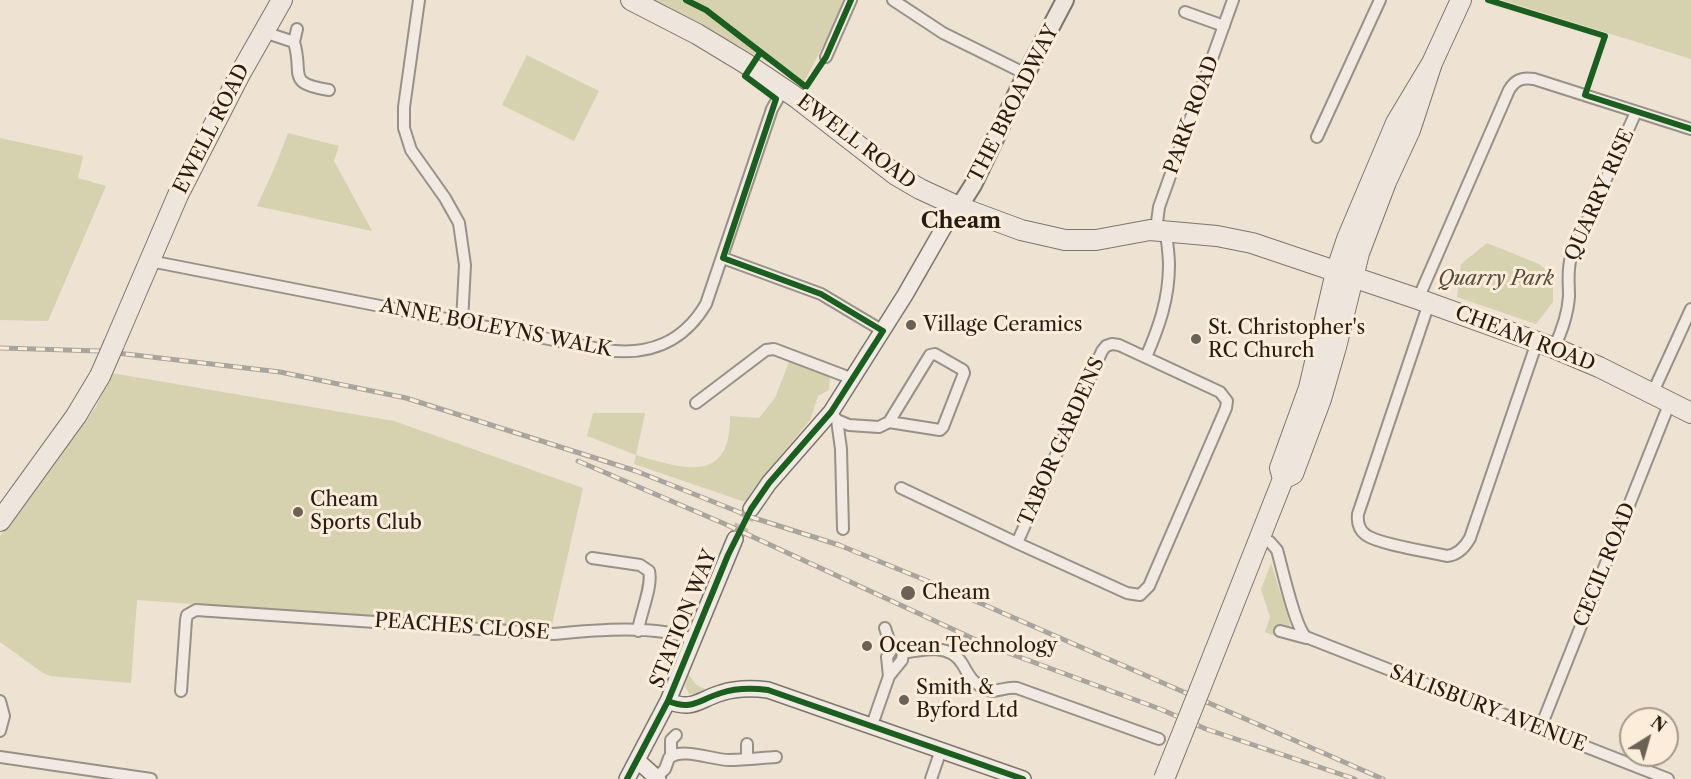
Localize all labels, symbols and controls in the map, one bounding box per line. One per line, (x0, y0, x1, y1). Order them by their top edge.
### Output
street label: THE BROADWAY (964, 21, 1064, 187)
street label: PARK ROAD (1160, 53, 1224, 177)
street label: EWELL ROAD (169, 60, 255, 198)
street label: EWELL ROAD (792, 90, 920, 194)
street label: QUARRY RISE (1560, 125, 1640, 265)
district label: Cheam (921, 209, 1001, 235)
park label: Quarry Park (1438, 267, 1554, 291)
street label: ANNE BOLEYNS WALK (378, 294, 614, 362)
street label: CHEAM ROAD (1452, 301, 1598, 377)
place label: Village Ceramics (923, 313, 1082, 337)
place label: St. Christopher's RC Church (1208, 316, 1365, 363)
marker: Village Ceramics (904, 318, 918, 332)
marker: St. Christopher's RC Church (1189, 332, 1203, 346)
street label: TABOR GARDENS (1014, 354, 1110, 530)
place label: Cheam Sports Club (310, 488, 422, 535)
street label: CECIL ROAD (1569, 499, 1641, 631)
marker: Cheam Sports Club (291, 505, 305, 519)
street label: STATION WAY (645, 546, 723, 692)
place label: Cheam (922, 581, 990, 605)
marker: Cheam (899, 584, 917, 602)
street label: PEACHES CLOSE (374, 609, 550, 645)
place label: Ocean Technology (879, 634, 1058, 658)
marker: Ocean Technology (860, 639, 874, 653)
street label: SALISBURY AVENUE (1386, 660, 1590, 758)
place label: Smith & Byford Ltd (916, 676, 1018, 723)
marker: Smith & Byford Ltd (897, 693, 911, 707)
north arrow (1619, 707, 1679, 767)
text: N (1647, 712, 1670, 736)

